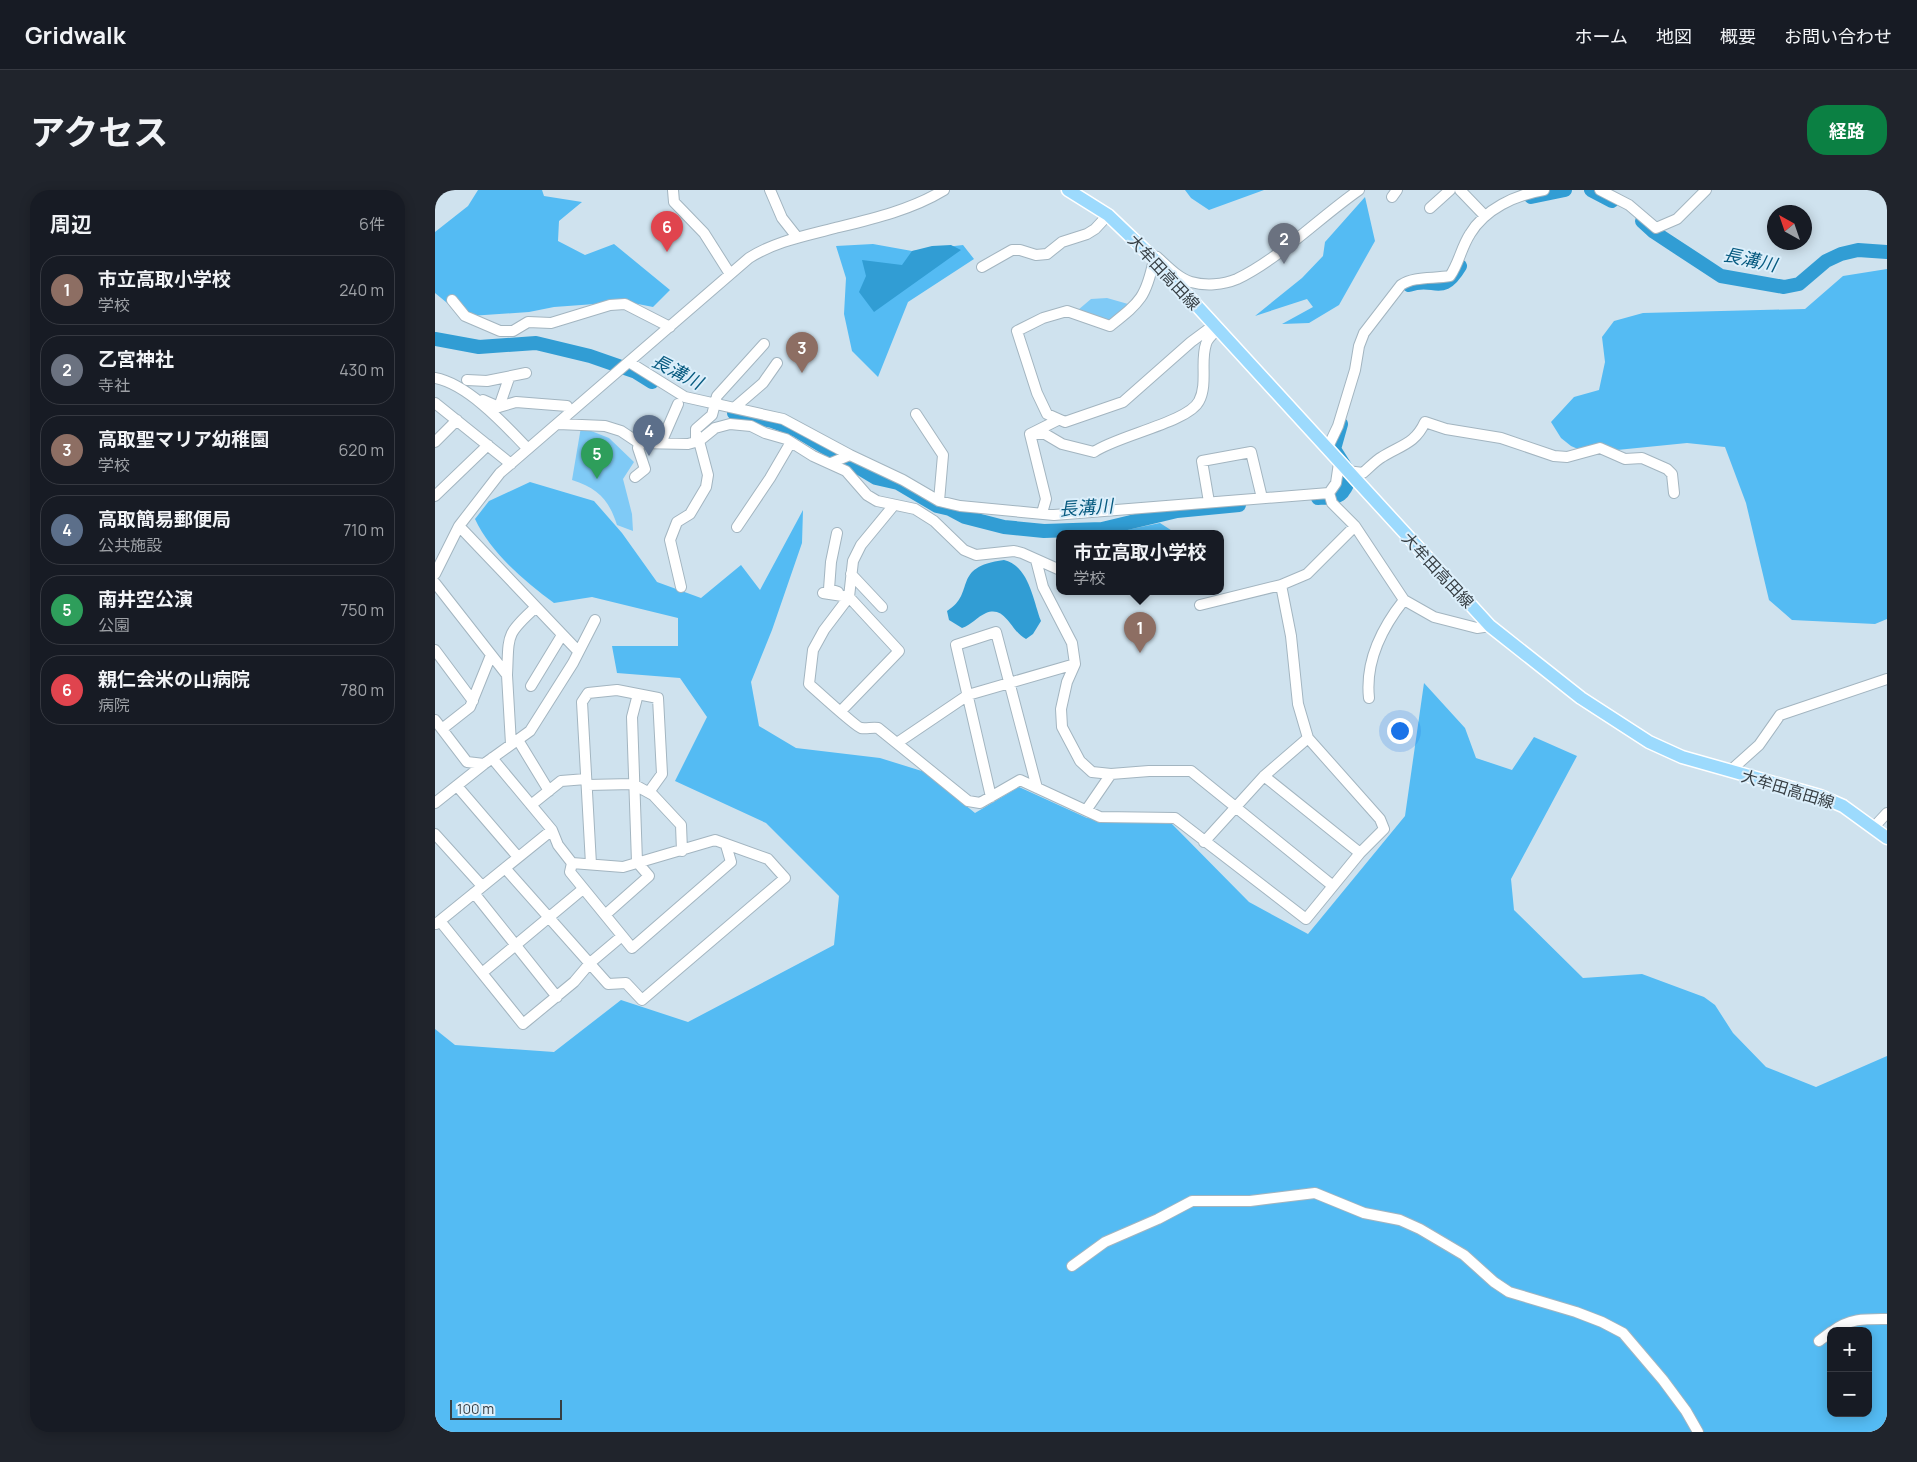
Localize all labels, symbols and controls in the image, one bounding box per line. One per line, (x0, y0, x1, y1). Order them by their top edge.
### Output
text: Gridwalk (25, 18, 126, 51)
text: ホーム (1575, 24, 1628, 48)
text: 地図 (1656, 24, 1692, 48)
text: 概要 (1720, 24, 1756, 48)
text: お問い合わせ (1784, 24, 1892, 48)
button: 経路 (1807, 105, 1887, 155)
text: アクセス (30, 108, 168, 156)
north arrow (1767, 205, 1812, 250)
text: 周辺 (50, 210, 92, 238)
pin: 6 (651, 211, 683, 252)
text: 6件 (359, 213, 385, 235)
pin: 2 (1268, 223, 1300, 264)
street label: 大牟田高田線 (1123, 229, 1205, 315)
water label: 長溝川 (1721, 242, 1781, 277)
text: 市立高取小学校 (98, 266, 231, 292)
text: 1 (63, 279, 71, 301)
text: 240 m (339, 279, 384, 301)
text: 学校 (98, 294, 130, 316)
pin: 3 (786, 332, 818, 373)
text: 乙宮神社 (98, 346, 174, 372)
water label: 長溝川 (648, 348, 709, 395)
text: 2 (62, 359, 72, 381)
text: 430 m (339, 359, 384, 381)
text: 寺社 (98, 374, 130, 396)
pin: 4 (633, 415, 665, 456)
text: 高取聖マリア幼稚園 (98, 426, 269, 452)
pin: 5 (581, 438, 613, 479)
text: 3 (62, 439, 72, 461)
text: 620 m (338, 439, 384, 461)
text: 学校 (98, 454, 130, 476)
water label: 長溝川 (1058, 493, 1116, 521)
text: 高取簡易郵便局 (98, 506, 231, 532)
text: 4 (62, 519, 72, 541)
text: 710 m (343, 519, 384, 541)
street label: 大牟田高田線 (1397, 527, 1479, 613)
popup (1056, 530, 1224, 595)
text: 公共施設 (98, 534, 162, 556)
text: 市立高取小学校 (1073, 539, 1207, 565)
text: 学校 (1073, 567, 1106, 589)
text: 南井空公演 (98, 586, 193, 612)
text: 5 (62, 599, 72, 621)
text: 750 m (340, 599, 384, 621)
pin: 1 (1124, 612, 1156, 653)
text: 公園 (98, 614, 130, 636)
text: 親仁会米の山病院 (98, 666, 250, 692)
text: 6 (62, 679, 72, 701)
text: 780 m (340, 679, 384, 701)
text: 病院 (98, 694, 130, 716)
your location (1387, 718, 1413, 744)
street label: 大牟田高田線 (1739, 764, 1837, 814)
map controls (1827, 1327, 1872, 1417)
button: + (1827, 1327, 1872, 1372)
button: − (1827, 1372, 1872, 1417)
scale bar (450, 1397, 563, 1420)
text: 100 m (457, 1399, 494, 1418)

